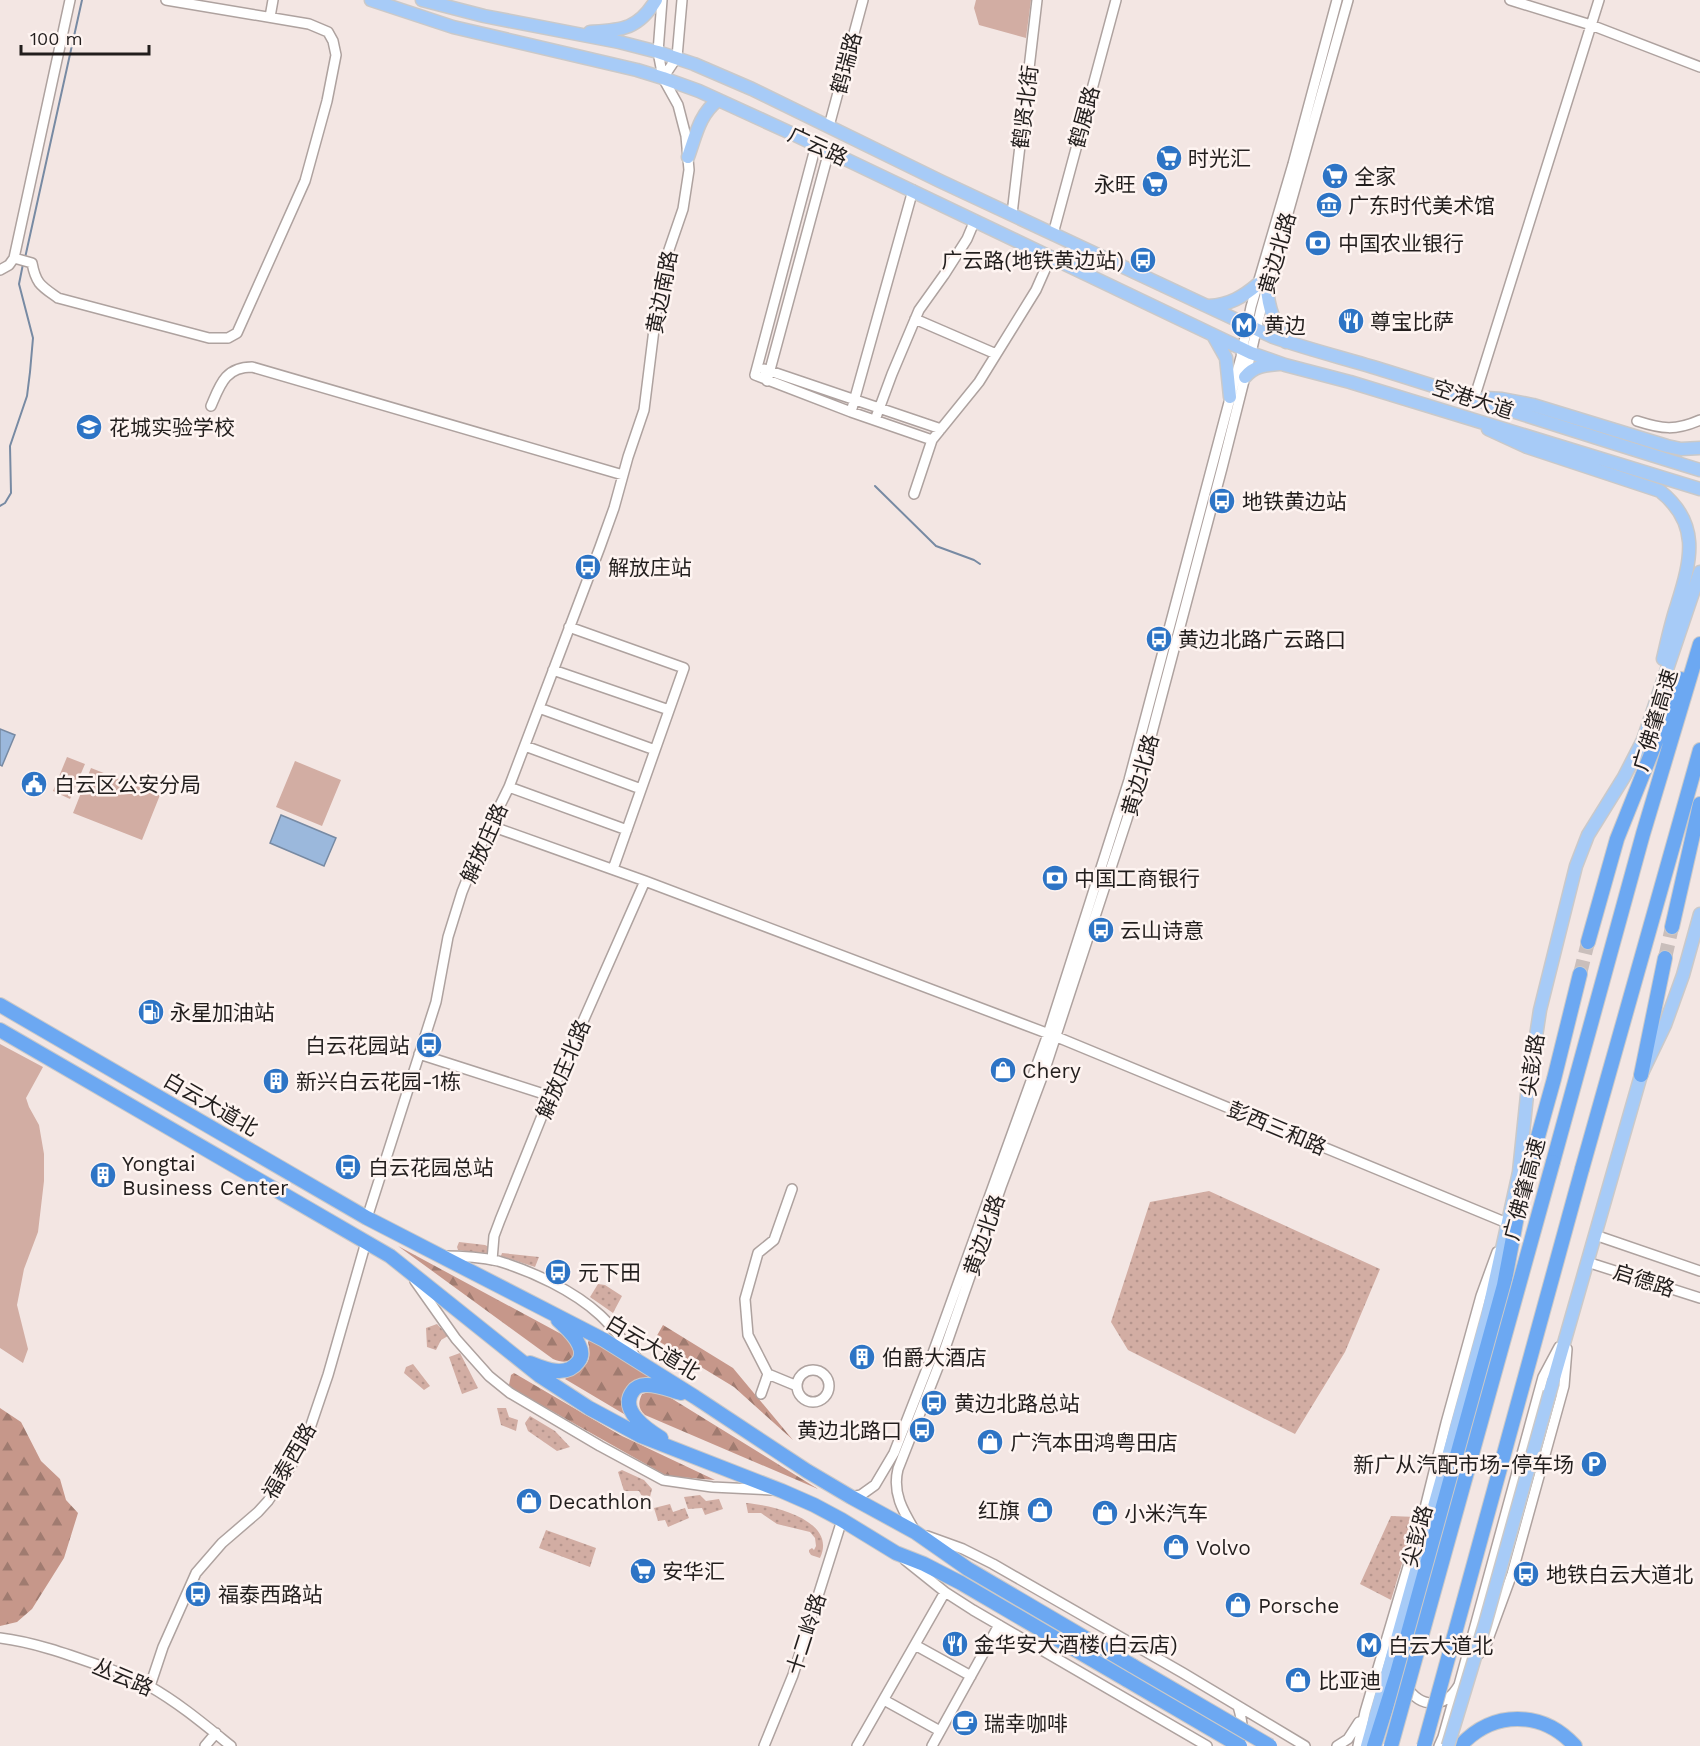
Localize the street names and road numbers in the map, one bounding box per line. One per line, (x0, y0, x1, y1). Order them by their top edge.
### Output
street label: 鹤瑞路 (826, 29, 866, 97)
street label: 鹤贤北街 (1007, 64, 1043, 150)
street label: 鹤展路 (1064, 83, 1104, 151)
street label: 广云路 (784, 121, 852, 171)
street label: 黄边北路 (1253, 209, 1301, 297)
street label: 黄边南路 (642, 248, 682, 336)
street label: 空港大道 (1429, 374, 1517, 424)
street label: 广佛肇高速 (1628, 666, 1682, 774)
street label: 黄边北路 (1116, 731, 1164, 819)
street label: 解放庄路 (455, 800, 513, 886)
street label: 解放庄北路 (531, 1016, 595, 1122)
street label: 尖彭路 (1515, 1032, 1549, 1098)
street label: 白云大道北 (159, 1067, 263, 1141)
street label: 彭西三和路 (1224, 1096, 1330, 1160)
street label: 广佛肇高速 (1498, 1135, 1550, 1243)
street label: 黄边北路 (959, 1191, 1009, 1279)
street label: 启德路 (1610, 1258, 1678, 1302)
street label: 白云大道北 (602, 1309, 704, 1385)
street label: 福泰西路 (257, 1418, 321, 1504)
street label: 尖彭路 (1397, 1502, 1437, 1570)
street label: 十二岭路 (781, 1590, 831, 1678)
street label: 丛云路 (89, 1653, 157, 1701)

